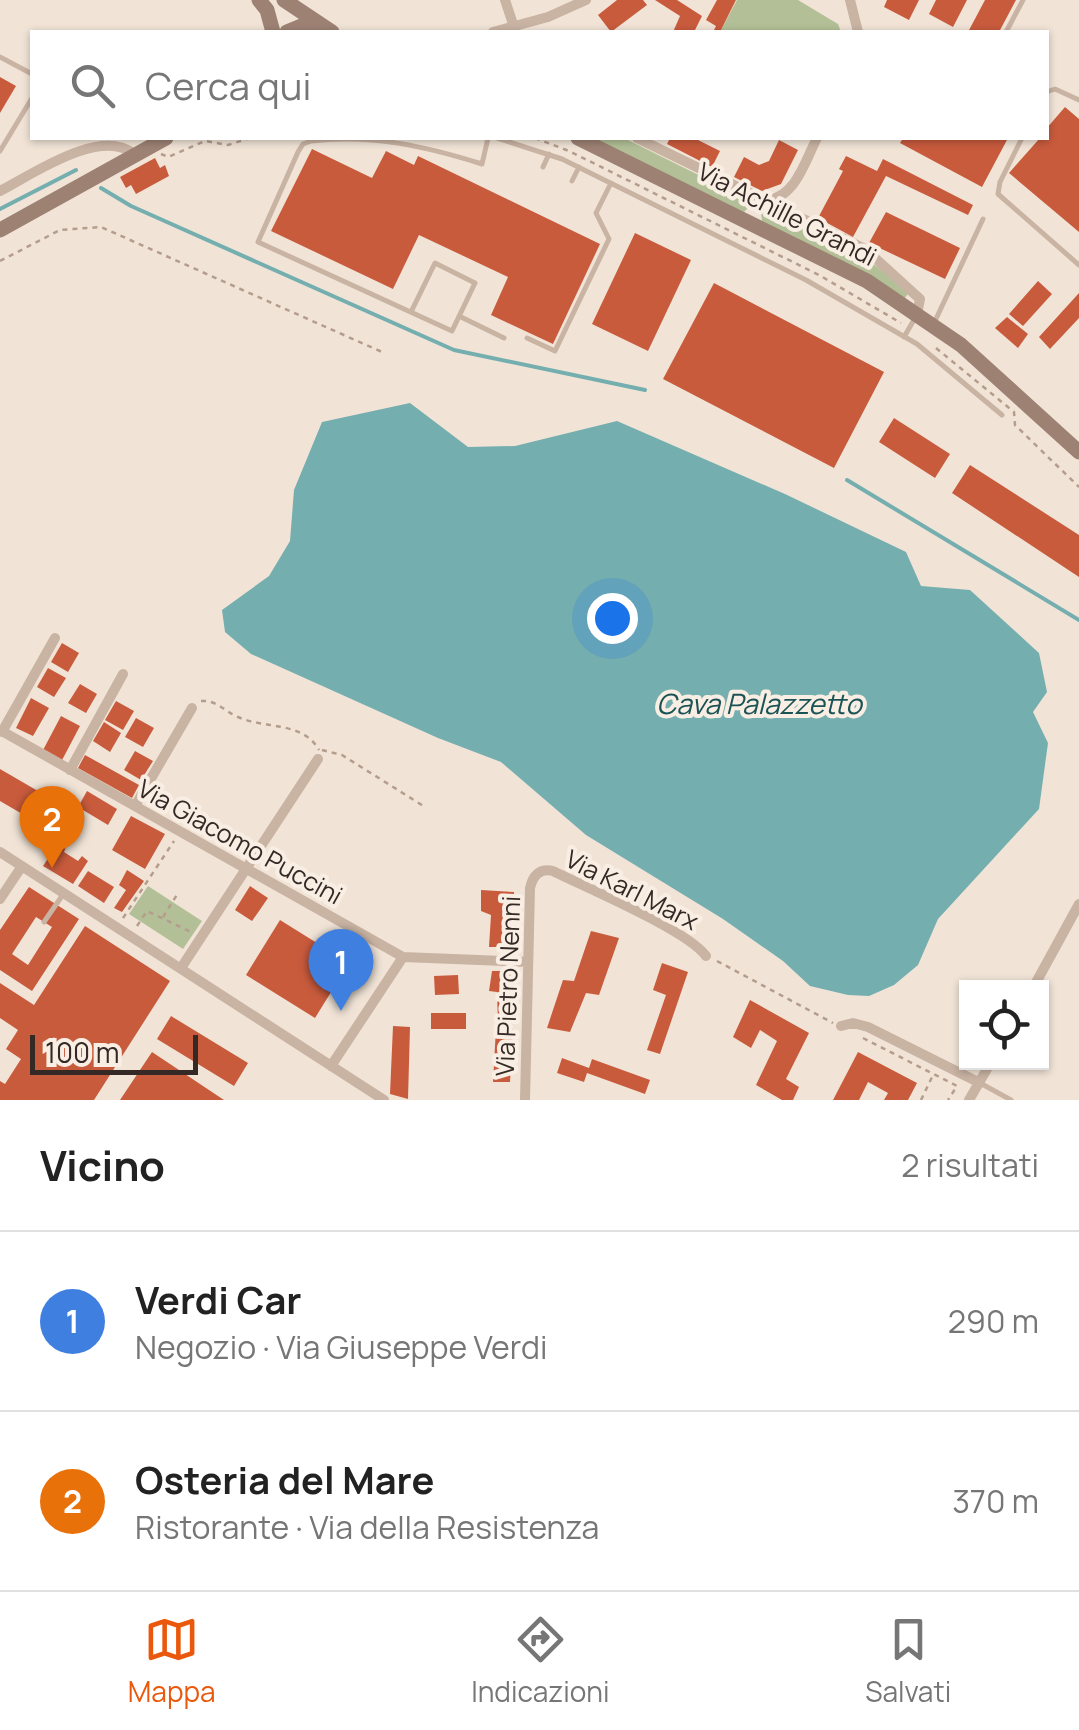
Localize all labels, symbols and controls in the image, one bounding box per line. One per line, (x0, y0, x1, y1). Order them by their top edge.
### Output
search box (30, 30, 1049, 140)
icon: search (65, 58, 120, 113)
text: Cerca qui (145, 59, 311, 111)
street label: Via Achille Grandi (692, 153, 883, 274)
your location (587, 593, 638, 644)
water label: Cava Palazzetto (656, 684, 863, 722)
street label: Via Giacomo Puccini (132, 771, 349, 912)
pin: 2 (20, 786, 84, 868)
street label: Via Karl Marx (560, 841, 705, 938)
street label: Via Pietro Nenni (487, 895, 528, 1077)
pin: 1 (308, 928, 374, 1011)
map controls (959, 980, 1049, 1070)
button: locate (959, 980, 1049, 1070)
scale bar (30, 1030, 198, 1074)
text: 100 m (45, 1033, 119, 1071)
text: Vicino (40, 1136, 165, 1194)
text: 2 risultati (901, 1143, 1039, 1187)
text: Verdi Car (135, 1273, 302, 1325)
text: 1 (65, 1299, 80, 1343)
text: 290 m (948, 1299, 1039, 1343)
text: Negozio · Via Giuseppe Verdi (135, 1325, 547, 1369)
text: Osteria del Mare (135, 1453, 434, 1505)
text: 2 (63, 1479, 82, 1523)
text: 370 m (952, 1479, 1039, 1523)
text: Ristorante · Via della Resistenza (135, 1505, 599, 1549)
tab: Mappa (128, 1612, 216, 1710)
tab: Indicazioni (471, 1612, 610, 1710)
tab: Salvati (865, 1612, 951, 1710)

